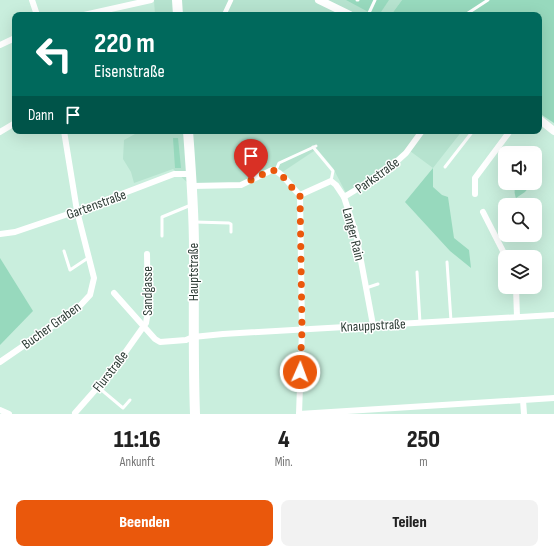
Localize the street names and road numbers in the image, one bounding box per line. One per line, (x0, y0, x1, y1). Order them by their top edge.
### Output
street label: Parkstraße (352, 154, 403, 197)
street label: Gartenstraße (64, 186, 128, 223)
street label: Langer Rain (339, 206, 368, 262)
street label: Hauptstraße (185, 243, 202, 301)
street label: Sandgasse (139, 266, 156, 316)
street label: Bucher Graben (18, 298, 84, 353)
street label: Knauppstraße (340, 315, 406, 336)
street label: Flurstraße (89, 347, 132, 395)

